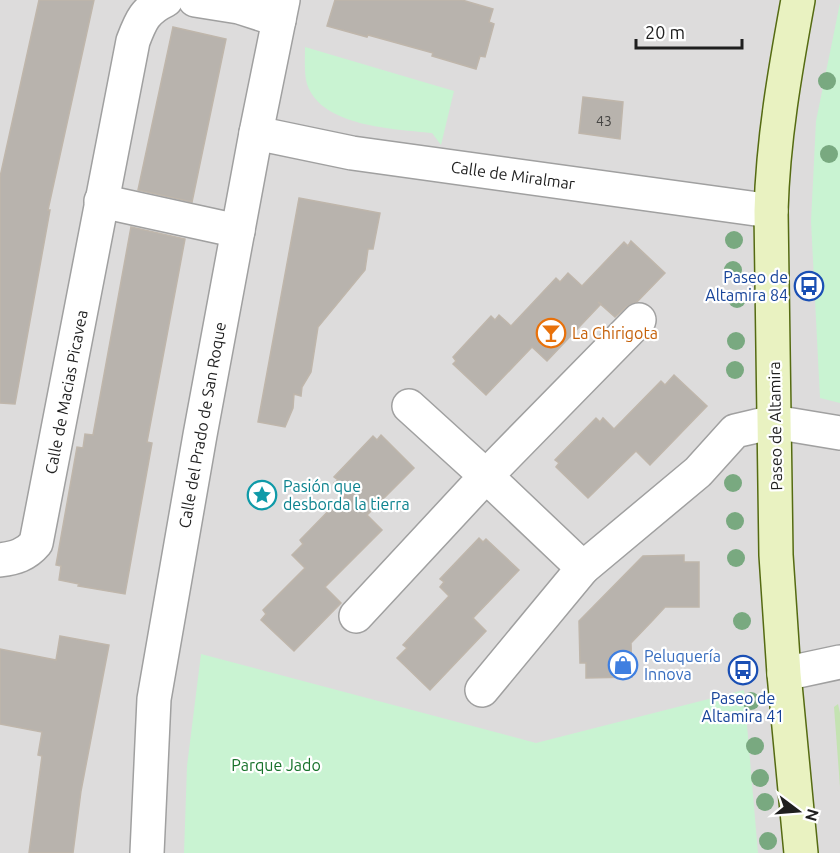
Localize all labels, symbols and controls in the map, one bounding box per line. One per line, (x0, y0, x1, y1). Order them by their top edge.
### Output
scale bar (636, 12, 742, 50)
text: 20 m (645, 22, 685, 42)
house number: 43 (596, 113, 612, 129)
street label: Calle de Miralmar (450, 157, 576, 193)
place label: Paseo de Altamira 84 (705, 268, 788, 304)
bus stop icon: Paseo de Altamira 84 (793, 270, 825, 302)
street label: Calle de Macias Picavea (41, 308, 91, 476)
bar icon: La Chirigota (535, 317, 567, 349)
street label: Calle del Prado de San Roque (175, 320, 229, 530)
place label: La Chirigota (572, 324, 658, 342)
street label: Paseo de Altamira (765, 361, 785, 491)
place label: Pasión que desborda la tierra (283, 477, 410, 513)
place icon: Pasión que desborda la tierra (246, 479, 278, 511)
place label: Peluquería Innova (644, 647, 721, 683)
shop icon: Peluquería Innova (607, 649, 639, 681)
bus stop icon: Paseo de Altamira 41 (727, 654, 759, 686)
place label: Paseo de Altamira 41 (702, 689, 784, 725)
park label: Parque Jado (231, 756, 321, 774)
north arrow (768, 781, 828, 841)
text: N (802, 807, 823, 823)

